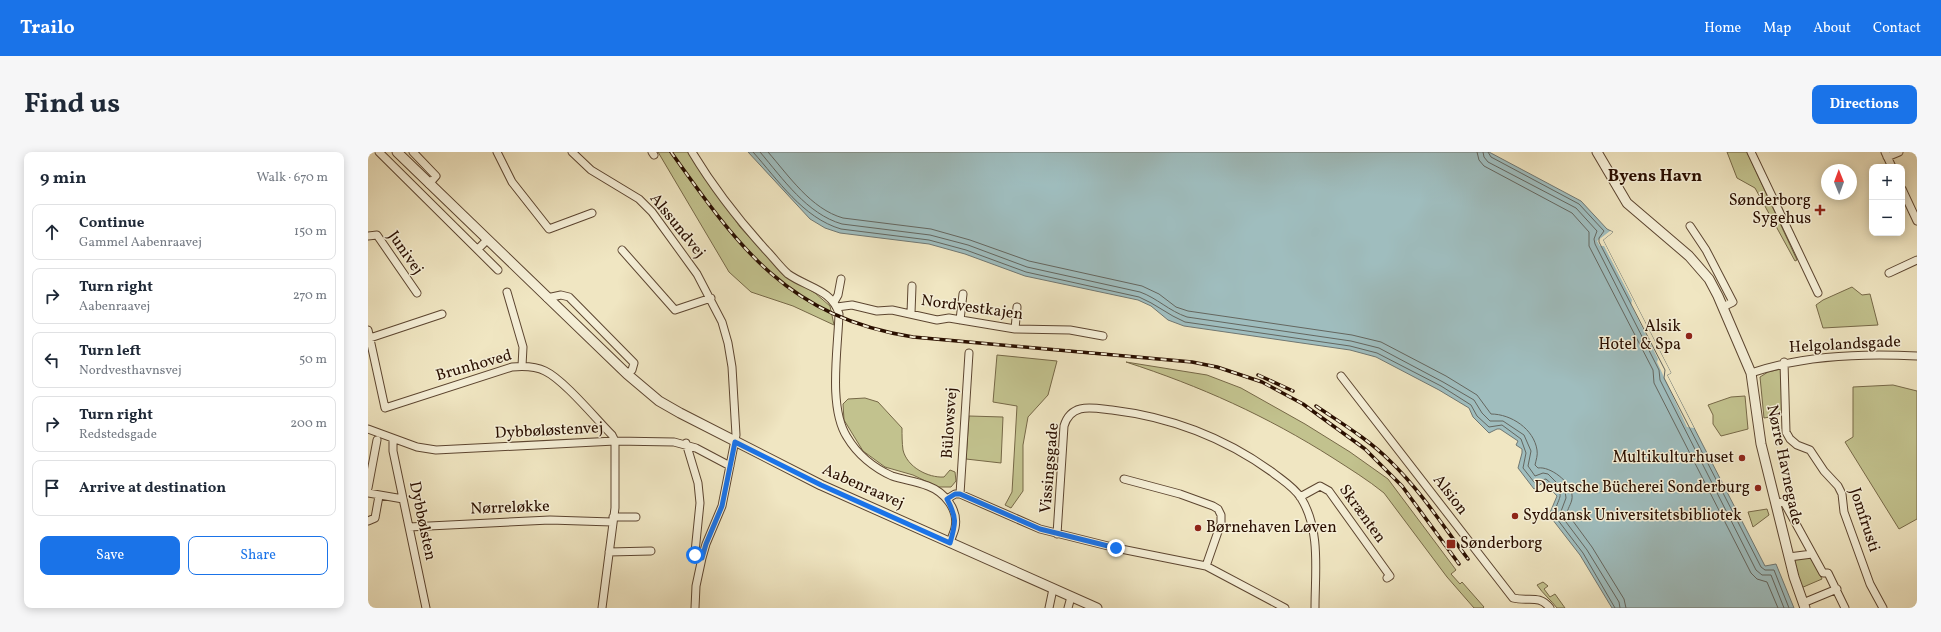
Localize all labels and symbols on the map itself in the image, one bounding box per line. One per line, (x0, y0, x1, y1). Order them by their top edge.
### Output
north arrow (1821, 164, 1857, 200)
district label: Byens Havn (1608, 165, 1702, 188)
street label: Alssundvej (644, 189, 710, 263)
place label: Sønderborg Sygehus (1729, 190, 1811, 230)
marker: Sønderborg Sygehus (1814, 204, 1826, 216)
street label: Junivej (382, 227, 428, 279)
street label: Nordvestkajen (920, 290, 1024, 326)
place label: Alsik Hotel & Spa (1598, 316, 1681, 356)
marker: Alsik Hotel & Spa (1684, 331, 1694, 341)
street label: Helgolandsgade (1789, 331, 1901, 359)
street label: Brunhoved (433, 345, 515, 387)
street label: Bülowsvej (937, 387, 963, 459)
street label: Nørre Havnegade (1761, 403, 1807, 527)
street label: Dybbøløstenvej (494, 417, 604, 445)
street label: Vissingsgade (1035, 422, 1065, 514)
place label: Multikulturhuset (1613, 447, 1734, 469)
marker: Multikulturhuset (1737, 453, 1747, 463)
street label: Aabenraavej (818, 459, 908, 515)
street label: Alsion (1427, 470, 1473, 520)
place label: Deutsche Bücherei Sonderburg (1534, 477, 1750, 499)
street label: Dybbølsten (403, 479, 441, 563)
street label: Skrænten (1333, 480, 1391, 548)
marker: Deutsche Bücherei Sonderburg (1753, 483, 1763, 493)
street label: Jomfrusti (1843, 485, 1885, 555)
street label: Nørreløkke (470, 496, 550, 520)
place label: Syddansk Universitetsbibliotek (1523, 505, 1742, 527)
marker: Syddansk Universitetsbibliotek (1510, 511, 1520, 521)
place label: Børnehaven Løven (1206, 517, 1337, 539)
marker: Børnehaven Løven (1193, 523, 1203, 533)
place label: Sønderborg (1460, 533, 1542, 555)
marker: Sønderborg (1445, 538, 1457, 550)
route end (1107, 539, 1125, 557)
route start (686, 546, 704, 564)

